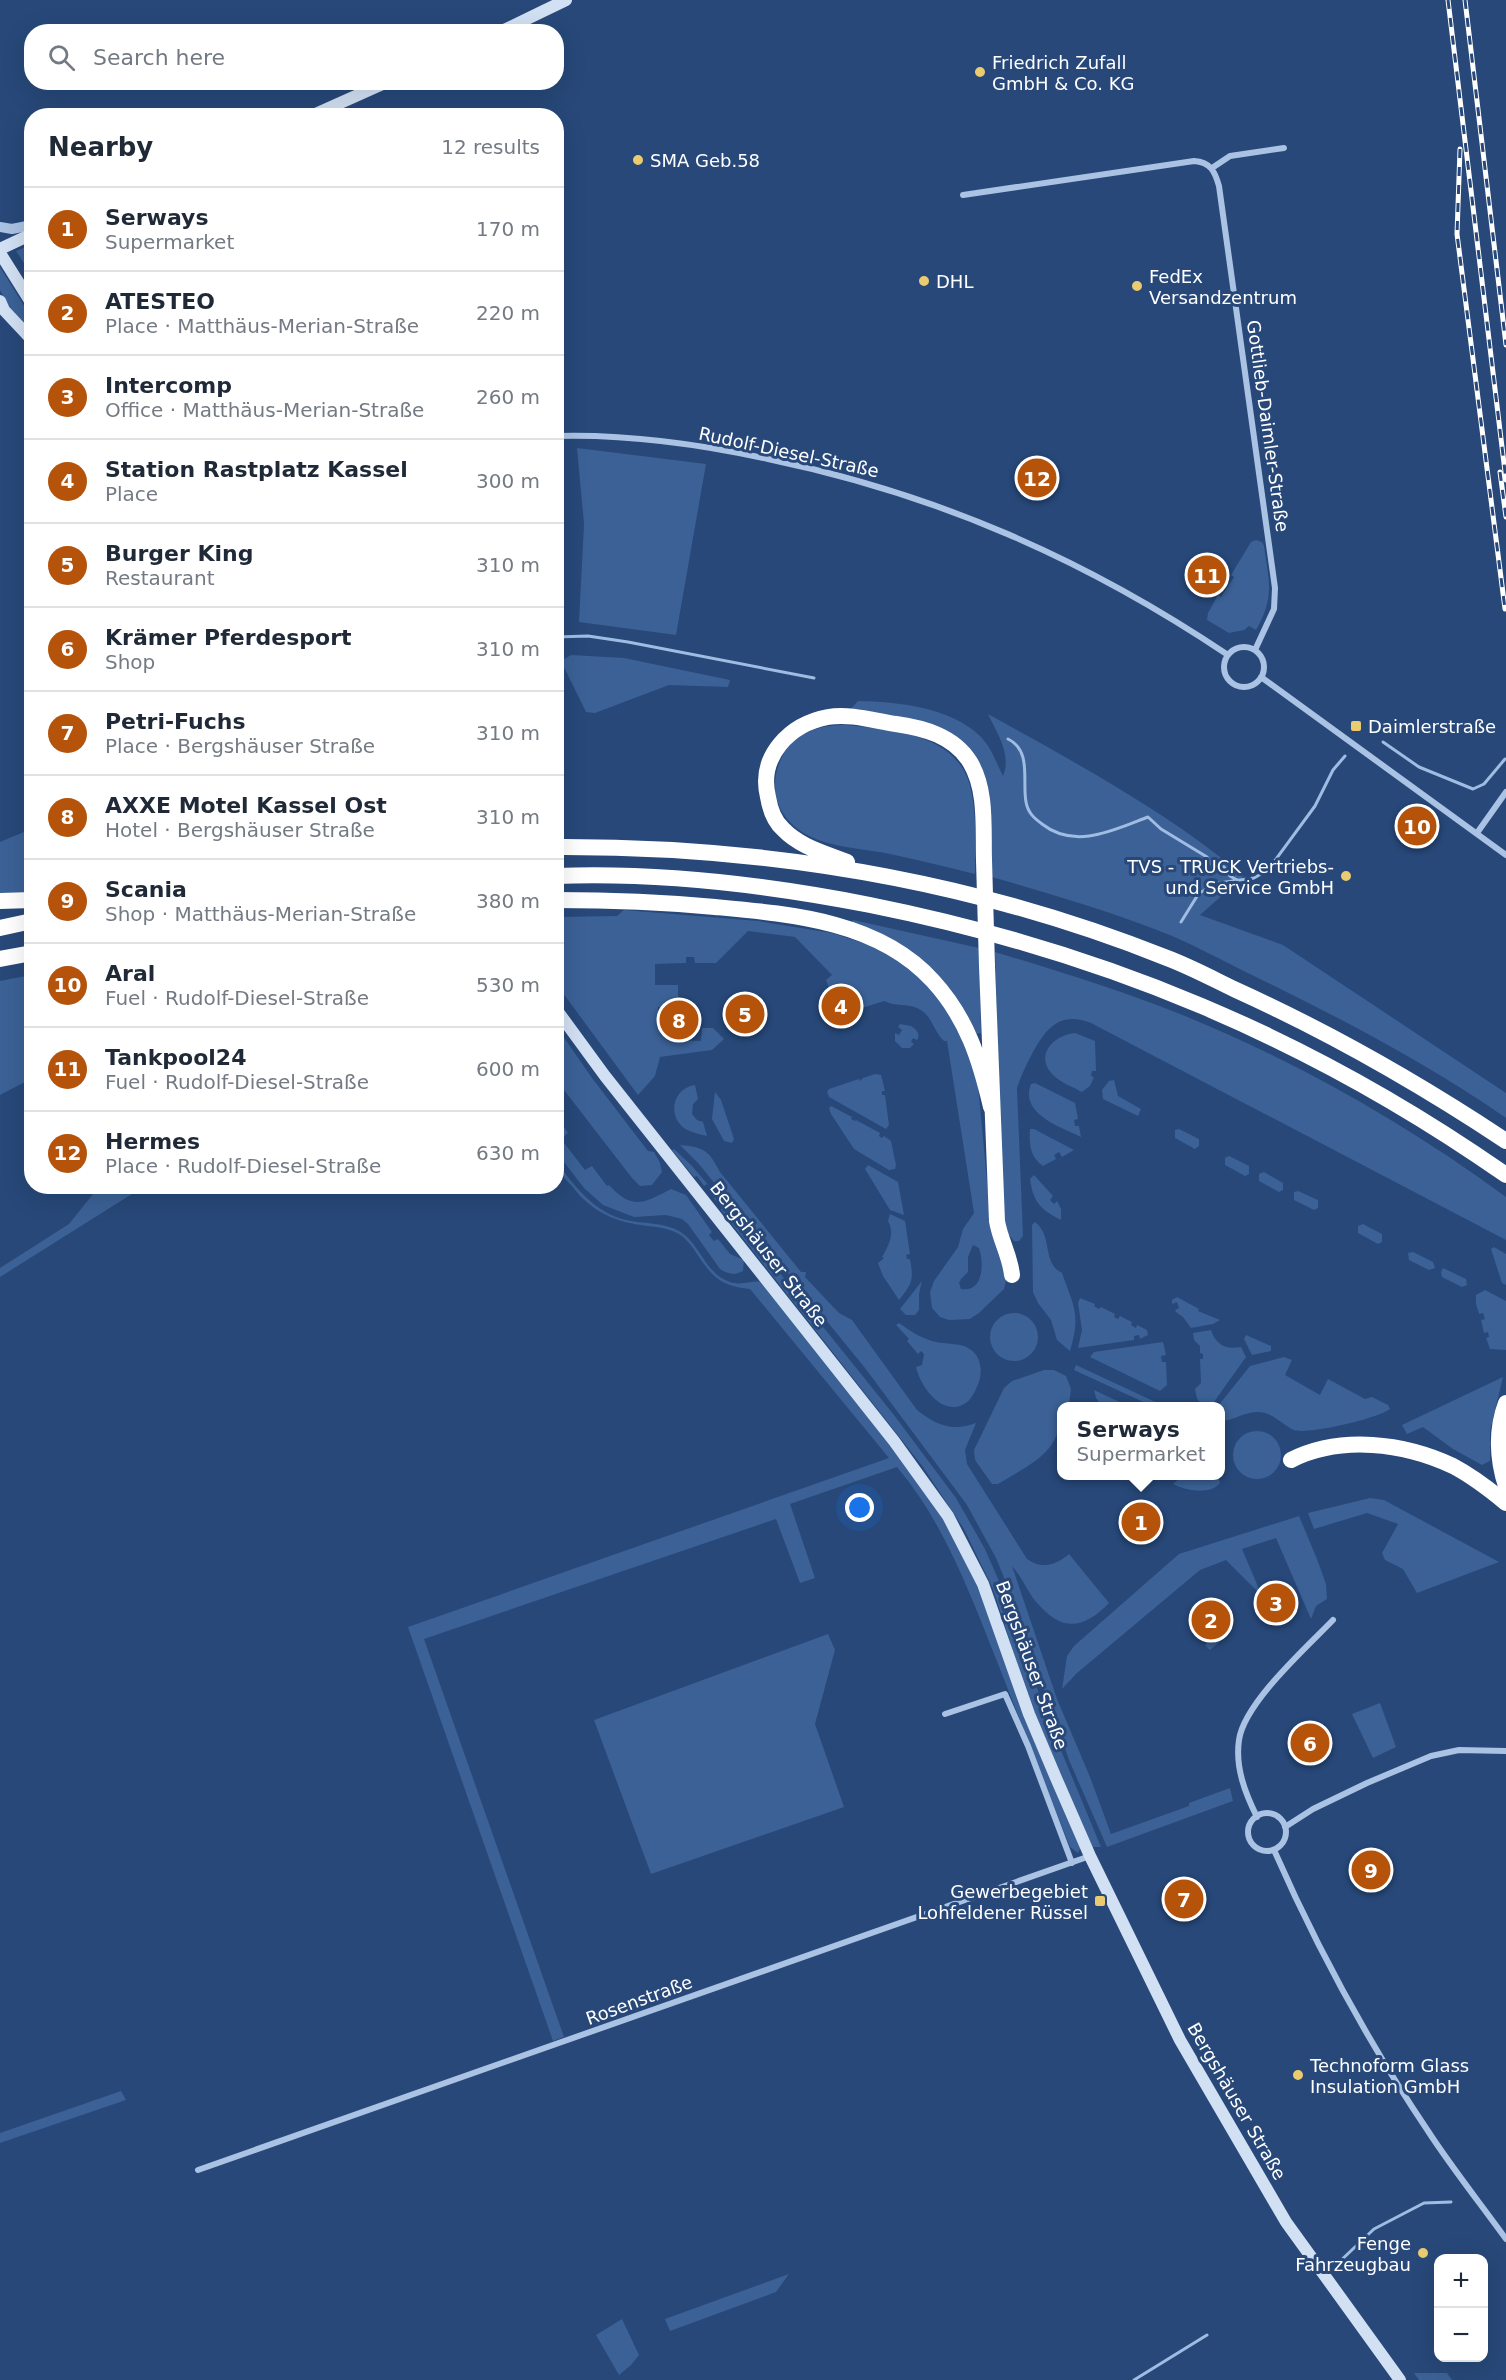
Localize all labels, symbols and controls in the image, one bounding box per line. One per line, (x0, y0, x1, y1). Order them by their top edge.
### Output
search box (24, 24, 564, 90)
icon: search (45, 41, 78, 74)
text: Search here (93, 45, 225, 70)
place label: Friedrich Zufall GmbH & Co. KG (992, 52, 1134, 94)
marker: Friedrich Zufall GmbH & Co. KG (973, 65, 987, 79)
text: Nearby (48, 132, 153, 162)
text: 12 results (441, 135, 540, 159)
place label: SMA Geb.58 (650, 150, 760, 171)
marker: SMA Geb.58 (631, 153, 645, 167)
text: Serways (105, 205, 209, 230)
text: 1 (61, 217, 74, 241)
text: 170 m (476, 217, 540, 241)
text: Supermarket (105, 230, 234, 254)
place label: FedEx Versandzentrum (1149, 266, 1297, 308)
place label: DHL (936, 271, 973, 292)
marker: DHL (917, 274, 931, 288)
marker: FedEx Versandzentrum (1130, 279, 1144, 293)
text: ATESTEO (105, 289, 215, 314)
text: 2 (61, 301, 74, 325)
text: 220 m (476, 301, 540, 325)
text: Place · Matthäus-Merian-Straße (105, 314, 419, 338)
street label: Gottlieb-Daimler-Straße (1243, 319, 1293, 533)
text: Intercomp (105, 373, 232, 398)
text: 3 (61, 385, 74, 409)
text: 260 m (476, 385, 540, 409)
text: Office · Matthäus-Merian-Straße (105, 398, 424, 422)
street label: Rudolf-Diesel-Straße (697, 423, 881, 481)
pin: 12 (1018, 456, 1056, 500)
text: Station Rastplatz Kassel (105, 457, 408, 482)
text: 4 (61, 469, 74, 493)
text: 300 m (476, 469, 540, 493)
text: Place (105, 482, 158, 506)
text: Burger King (105, 541, 253, 566)
pin: 11 (1188, 552, 1226, 598)
text: 5 (61, 553, 74, 577)
text: 310 m (476, 553, 540, 577)
text: Restaurant (105, 566, 215, 590)
text: Krämer Pferdesport (105, 625, 352, 650)
text: 6 (61, 637, 74, 661)
text: 310 m (476, 637, 540, 661)
text: Shop (105, 650, 155, 674)
text: Petri-Fuchs (105, 709, 245, 734)
place label: Daimlerstraße (1368, 716, 1496, 737)
marker: Daimlerstraße (1349, 719, 1363, 733)
text: 7 (61, 721, 74, 745)
text: 310 m (476, 721, 540, 745)
text: Place · Bergshäuser Straße (105, 734, 375, 758)
text: AXXE Motel Kassel Ost (105, 793, 387, 818)
pin: 10 (1398, 804, 1436, 848)
text: 8 (61, 805, 74, 829)
text: 310 m (476, 805, 540, 829)
text: Hotel · Bergshäuser Straße (105, 818, 375, 842)
place label: TVS - TRUCK Vertriebs- und Service GmbH (1126, 856, 1334, 898)
marker: TVS - TRUCK Vertriebs- und Service GmbH (1339, 869, 1353, 883)
text: Scania (105, 877, 187, 902)
text: 9 (61, 889, 74, 913)
text: 380 m (476, 889, 540, 913)
text: Shop · Matthäus-Merian-Straße (105, 902, 416, 926)
text: Aral (105, 961, 155, 986)
text: 10 (54, 973, 81, 997)
text: 530 m (476, 973, 540, 997)
pin: 4 (822, 984, 860, 1028)
text: Fuel · Rudolf-Diesel-Straße (105, 986, 369, 1010)
pin: 5 (726, 992, 764, 1036)
pin: 8 (660, 998, 698, 1042)
text: Tankpool24 (105, 1045, 246, 1070)
text: 11 (54, 1057, 81, 1081)
text: 600 m (476, 1057, 540, 1081)
text: Fuel · Rudolf-Diesel-Straße (105, 1070, 369, 1094)
text: Hermes (105, 1129, 200, 1154)
text: 12 (54, 1141, 81, 1165)
text: 630 m (476, 1141, 540, 1165)
text: Place · Rudolf-Diesel-Straße (105, 1154, 381, 1178)
street label: Bergshäuser Straße (706, 1177, 832, 1331)
popup (1057, 1402, 1225, 1480)
text: Serways (1076, 1417, 1180, 1442)
text: Supermarket (1076, 1442, 1206, 1466)
your location (845, 1493, 874, 1522)
pin: 1 (1122, 1500, 1160, 1544)
street label: Bergshäuser Straße (992, 1578, 1072, 1752)
pin: 3 (1256, 1580, 1296, 1626)
pin: 2 (1192, 1598, 1230, 1642)
pin: 6 (1290, 1720, 1330, 1766)
pin: 9 (1352, 1848, 1390, 1892)
pin: 7 (1164, 1876, 1204, 1922)
place label: Gewerbegebiet Lohfeldener Rüssel (917, 1881, 1088, 1923)
marker: Gewerbegebiet Lohfeldener Rüssel (1093, 1894, 1107, 1908)
street label: Rosenstraße (583, 1971, 695, 2029)
street label: Bergshäuser Straße (1183, 2019, 1291, 2183)
place label: Technoform Glass Insulation GmbH (1309, 2055, 1469, 2097)
marker: Technoform Glass Insulation GmbH (1291, 2068, 1305, 2082)
place label: Fenge Fahrzeugbau (1295, 2233, 1411, 2275)
marker: Fenge Fahrzeugbau (1416, 2246, 1430, 2260)
map controls (1434, 2254, 1488, 2362)
button: + (1434, 2254, 1488, 2308)
button: − (1434, 2308, 1488, 2362)

